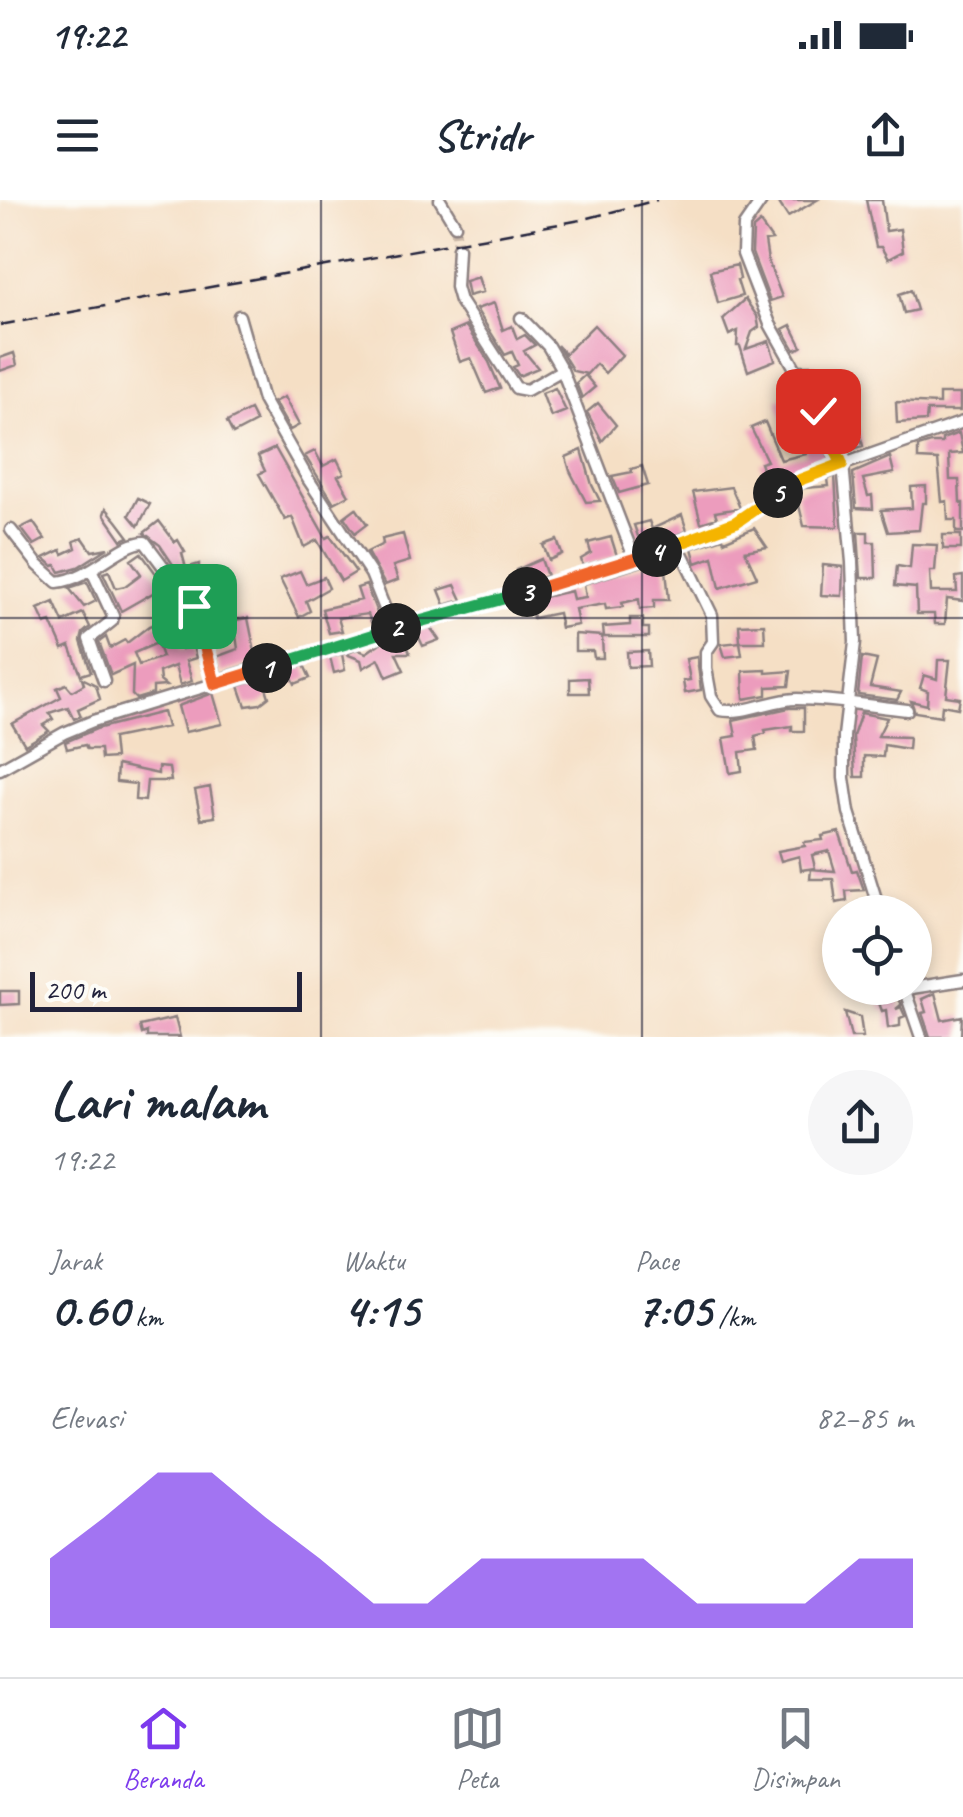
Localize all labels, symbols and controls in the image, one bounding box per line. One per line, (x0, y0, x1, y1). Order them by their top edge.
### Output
text: 19:22 (50, 12, 125, 59)
text: Stridr (433, 107, 530, 164)
icon: menu (50, 108, 105, 163)
icon: share (858, 108, 913, 163)
pin (776, 369, 861, 454)
icon: check (791, 384, 846, 439)
pin: 5 (753, 468, 803, 518)
text: 5 (772, 475, 784, 510)
pin: 4 (632, 527, 682, 577)
text: 4 (651, 534, 663, 569)
pin (152, 564, 237, 649)
pin: 3 (502, 567, 552, 617)
text: 3 (521, 574, 533, 609)
icon: arrive (167, 579, 222, 634)
pin: 2 (371, 603, 421, 653)
text: 2 (390, 610, 402, 645)
pin: 1 (242, 643, 292, 693)
text: 1 (261, 650, 273, 685)
map controls (822, 895, 932, 1005)
button: locate (822, 895, 932, 1005)
scale bar (30, 967, 302, 1011)
text: 200 m (45, 972, 105, 1007)
text: Lari malam (50, 1066, 264, 1136)
button: share (808, 1070, 913, 1175)
text: 19:22 (50, 1139, 114, 1180)
text: Jarak (50, 1243, 102, 1278)
text: Waktu (343, 1243, 405, 1278)
text: Pace (635, 1243, 678, 1278)
text: 0.60 (50, 1278, 128, 1341)
text: 4:15 (343, 1278, 419, 1341)
text: 7:05 (635, 1278, 712, 1341)
text: km (128, 1299, 163, 1334)
text: /km (712, 1299, 755, 1334)
text: Elevasi (50, 1397, 123, 1438)
text: 82–85 m (815, 1397, 913, 1438)
tab: Beranda (123, 1701, 203, 1796)
tab: Peta (450, 1701, 505, 1796)
tab: Disimpan (751, 1701, 840, 1796)

